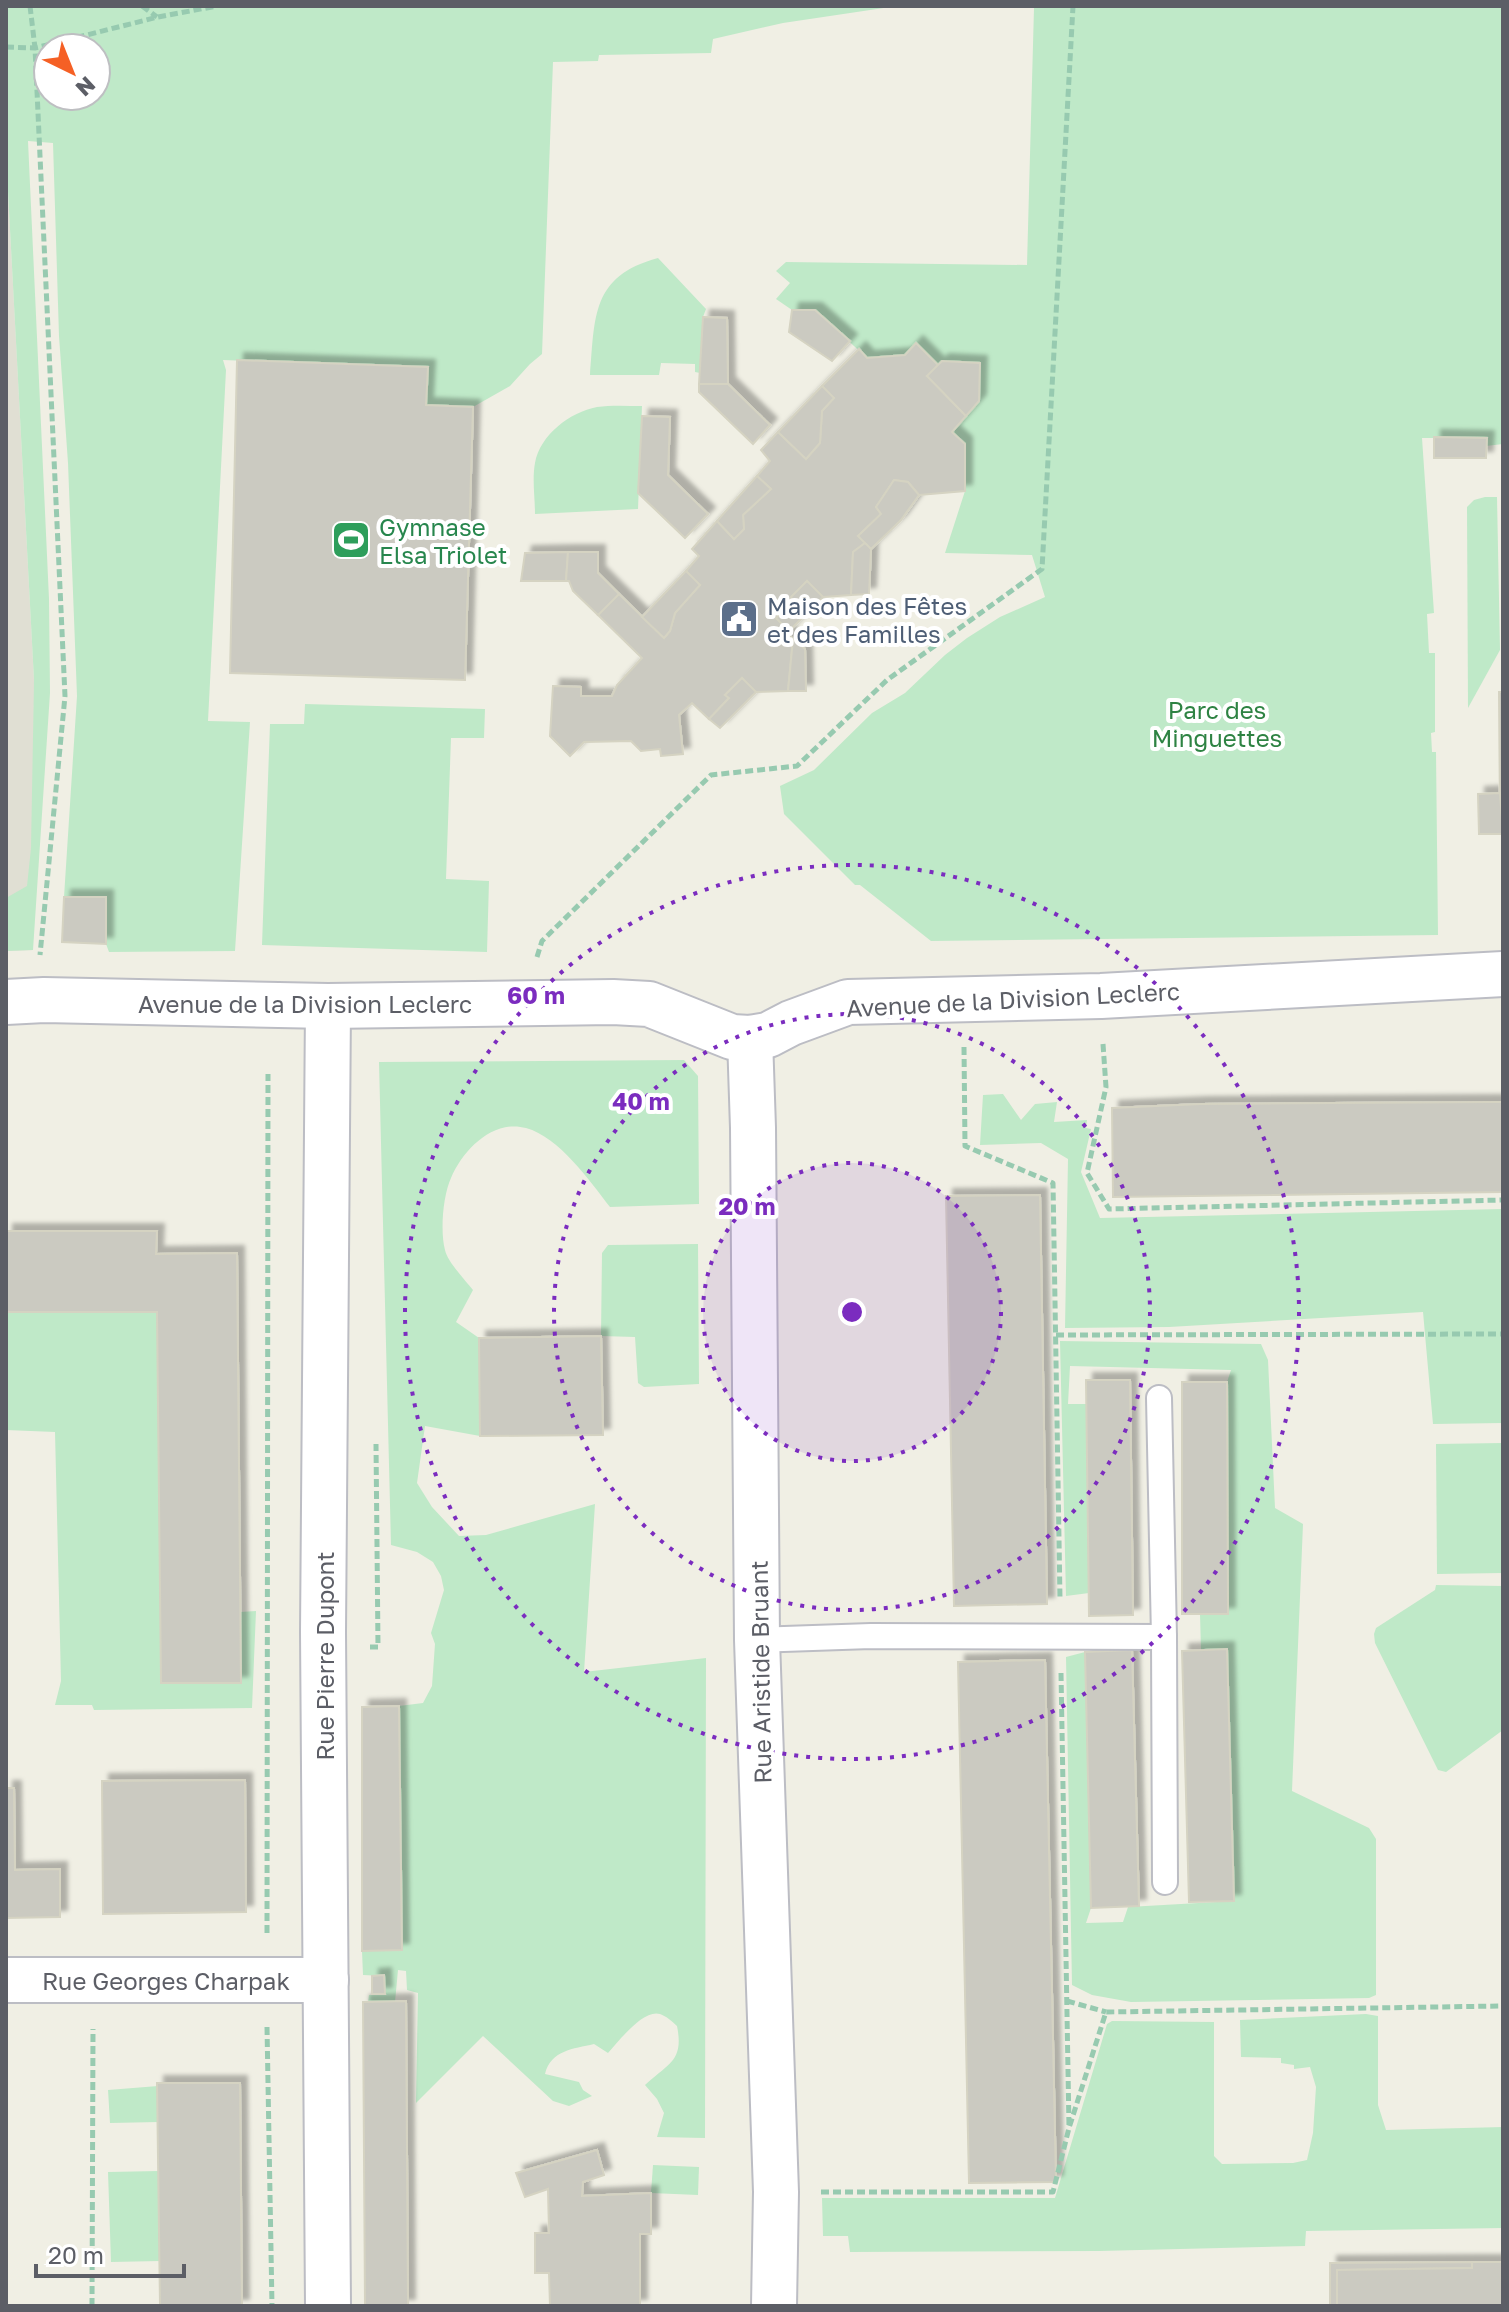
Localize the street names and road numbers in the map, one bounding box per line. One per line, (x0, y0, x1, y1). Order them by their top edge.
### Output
street label: Avenue de la Division Leclerc (845, 976, 1181, 1022)
street label: Avenue de la Division Leclerc (138, 989, 472, 1018)
street label: Rue Pierre Dupont (310, 1551, 339, 1761)
street label: Rue Aristide Bruant (744, 1560, 776, 1784)
street label: Rue Georges Charpak (42, 1966, 290, 1995)

